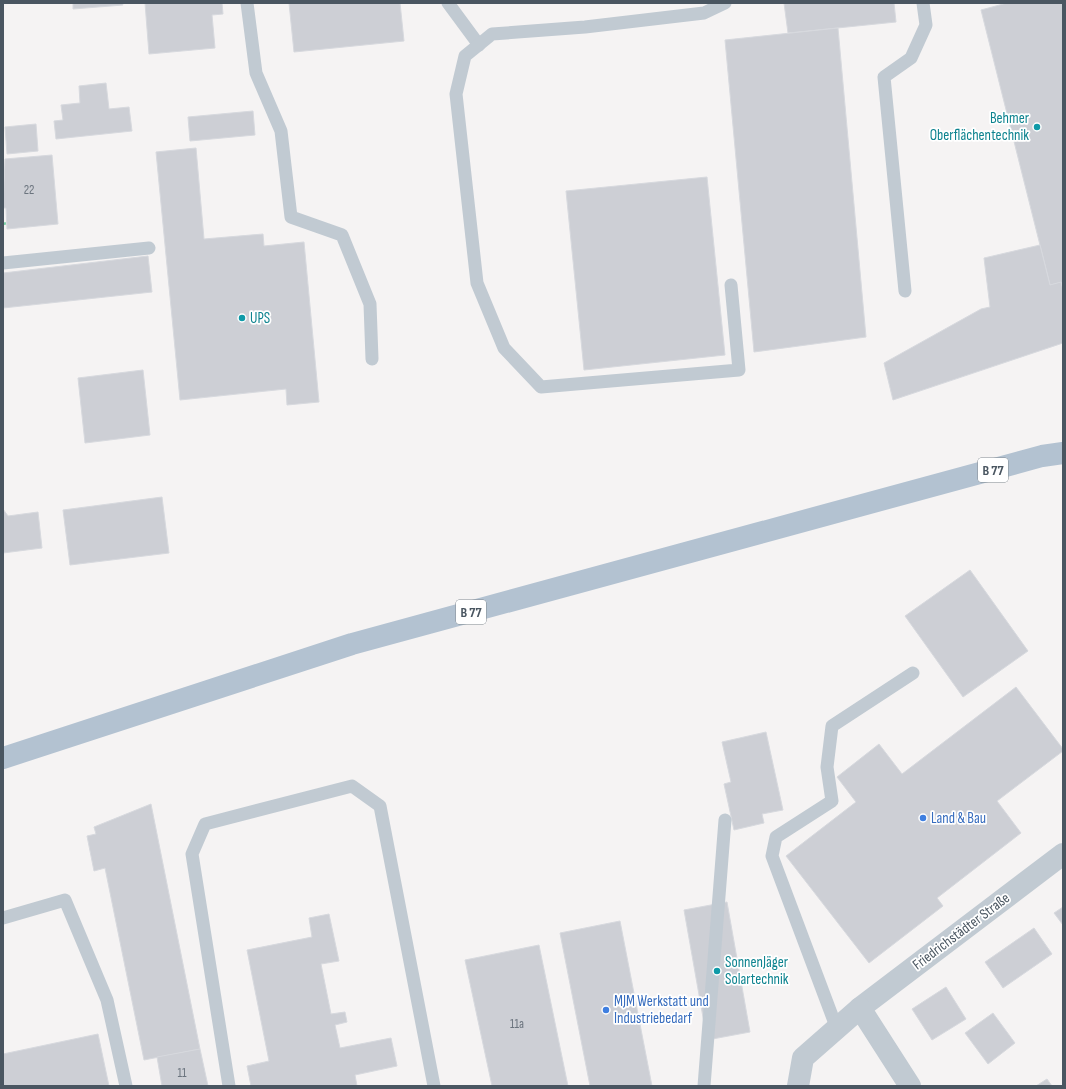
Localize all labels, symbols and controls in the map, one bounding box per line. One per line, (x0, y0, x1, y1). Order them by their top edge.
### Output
place label: Behmer Oberflächentechnik (930, 109, 1030, 145)
marker: Behmer Oberflächentechnik (1032, 122, 1042, 132)
house number: 22 (24, 182, 34, 198)
place label: UPS (250, 309, 270, 328)
marker: UPS (237, 313, 247, 323)
road number: B 77 (978, 458, 1008, 482)
road number: B 77 (456, 600, 486, 624)
place label: Land & Bau (931, 809, 986, 828)
marker: Land & Bau (918, 813, 928, 823)
street label: Friedrichstädter Straße (909, 889, 1014, 974)
place label: SonnenJäger Solartechnik (725, 953, 789, 989)
marker: SonnenJäger Solartechnik (712, 966, 722, 976)
place label: MJM Werkstatt und Industriebedarf (614, 992, 709, 1028)
marker: MJM Werkstatt und Industriebedarf (601, 1005, 611, 1015)
house number: 11a (510, 1016, 524, 1032)
house number: 11 (177, 1065, 187, 1081)

